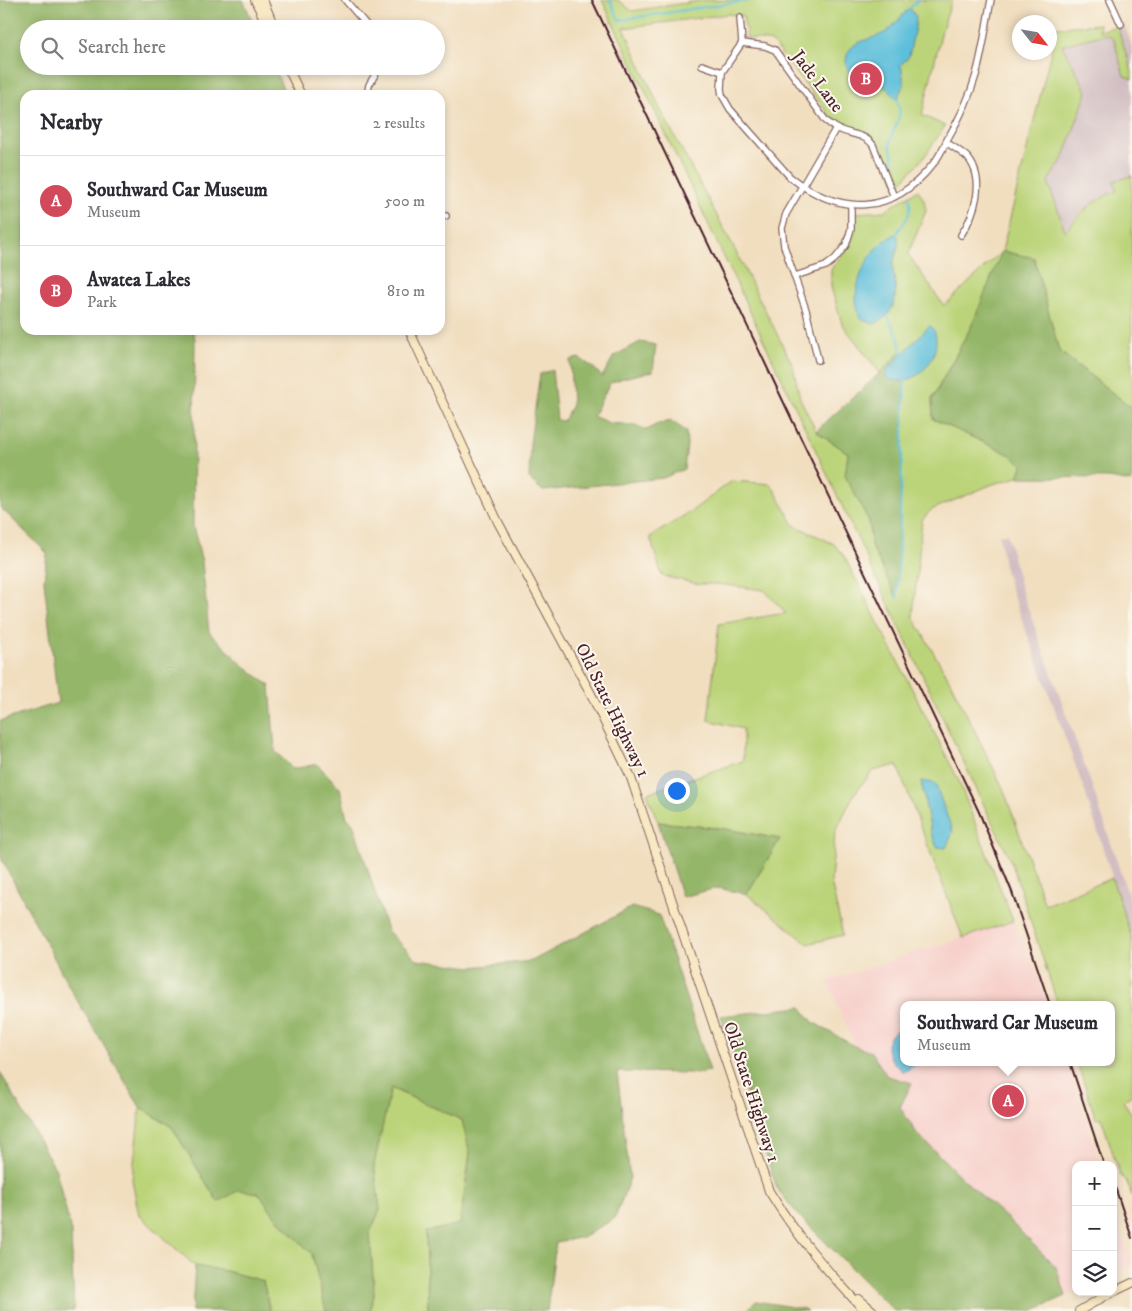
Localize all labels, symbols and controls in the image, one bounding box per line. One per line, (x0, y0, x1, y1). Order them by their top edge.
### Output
north arrow (1012, 15, 1057, 60)
search box (20, 20, 445, 75)
icon: search (38, 34, 66, 62)
text: Search here (78, 36, 166, 59)
street label: Jade Lane (785, 45, 848, 117)
pin: B (850, 60, 882, 98)
text: Nearby (40, 110, 102, 136)
text: 2 results (373, 113, 425, 133)
text: Southward Car Museum (87, 179, 268, 202)
text: A (51, 191, 61, 211)
text: 500 m (384, 191, 425, 211)
text: Museum (87, 202, 141, 222)
text: Awatea Lakes (87, 269, 190, 292)
text: B (51, 281, 61, 301)
text: 810 m (387, 281, 425, 301)
text: Park (87, 292, 117, 312)
street label: Old State Highway 1 (570, 640, 654, 781)
your location (664, 778, 690, 804)
popup (900, 1001, 1115, 1066)
text: Southward Car Museum (917, 1012, 1098, 1035)
street label: Old State Highway 1 (718, 1019, 784, 1165)
text: Museum (917, 1035, 971, 1055)
pin: A (992, 1082, 1024, 1120)
map controls (1072, 1161, 1117, 1296)
button: + (1072, 1161, 1117, 1206)
button: − (1072, 1206, 1117, 1251)
button: layers (1072, 1251, 1117, 1296)

